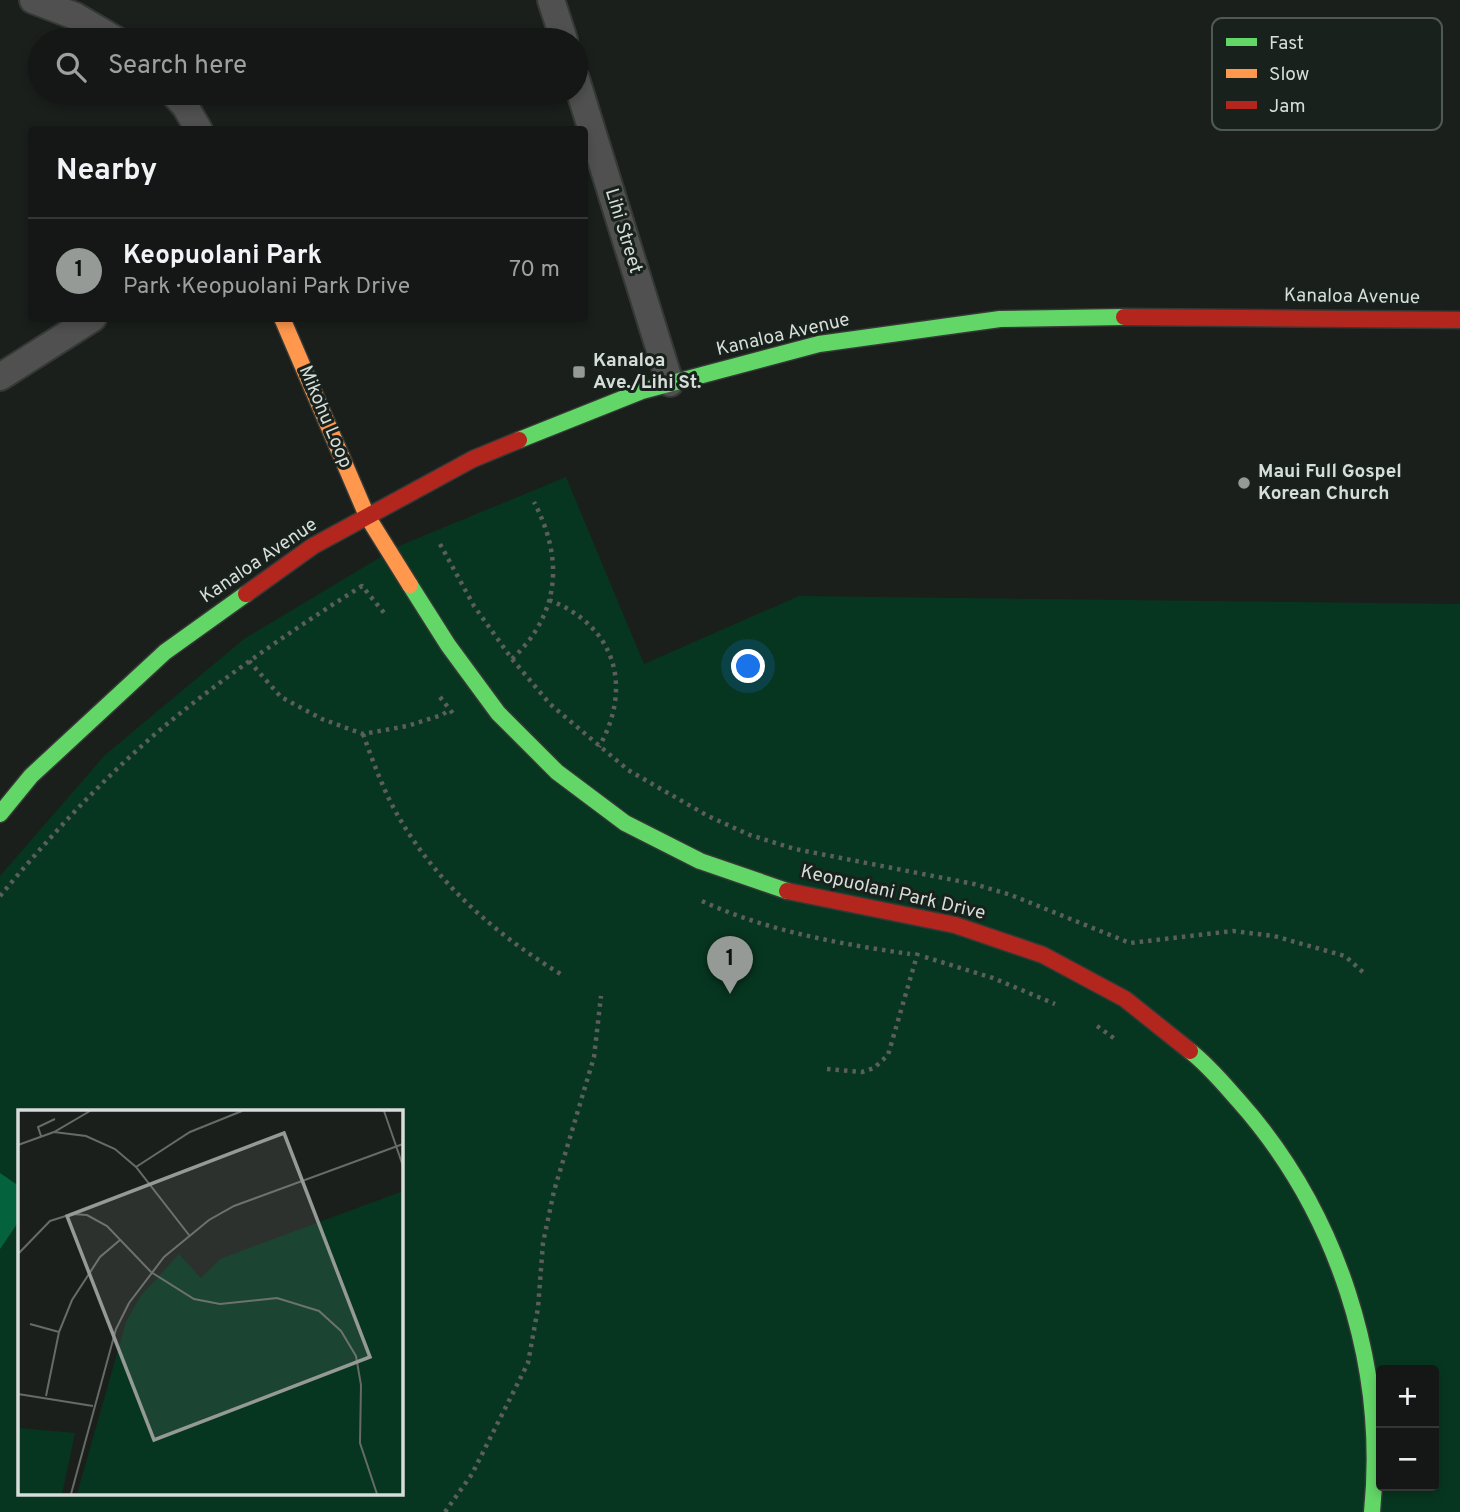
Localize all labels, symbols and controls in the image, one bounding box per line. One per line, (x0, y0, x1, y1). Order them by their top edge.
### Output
legend (1212, 18, 1442, 130)
search box (28, 28, 588, 105)
text: Fast (1269, 32, 1304, 56)
icon: search (52, 48, 90, 86)
text: Search here (108, 50, 247, 83)
text: Slow (1269, 63, 1309, 87)
text: Jam (1269, 95, 1306, 119)
text: Nearby (56, 153, 157, 190)
street label: Lihi Street (599, 186, 647, 276)
text: Keopuolani Park (123, 240, 322, 273)
text: 1 (74, 256, 84, 285)
text: 70 m (509, 256, 560, 285)
text: Park · Keopuolani Park Drive (123, 273, 410, 302)
street label: Kanaloa Avenue (1284, 284, 1420, 310)
street label: Kanaloa Avenue (714, 308, 852, 362)
place label: Kanaloa Ave./Lihi St. (593, 349, 701, 395)
street label: Mikohu Loop (293, 362, 357, 472)
marker: Kanaloa Ave./Lihi St. (571, 364, 587, 380)
place label: Maui Full Gospel Korean Church (1258, 460, 1402, 506)
marker: Maui Full Gospel Korean Church (1236, 475, 1252, 491)
street label: Kanaloa Avenue (196, 513, 322, 609)
your location (731, 649, 765, 683)
street label: Keopuolani Park Drive (798, 860, 988, 926)
pin: 1 (707, 936, 753, 994)
inset map (18, 1110, 402, 1494)
map controls (1376, 1365, 1439, 1491)
button: + (1376, 1365, 1439, 1428)
button: − (1376, 1428, 1439, 1491)

